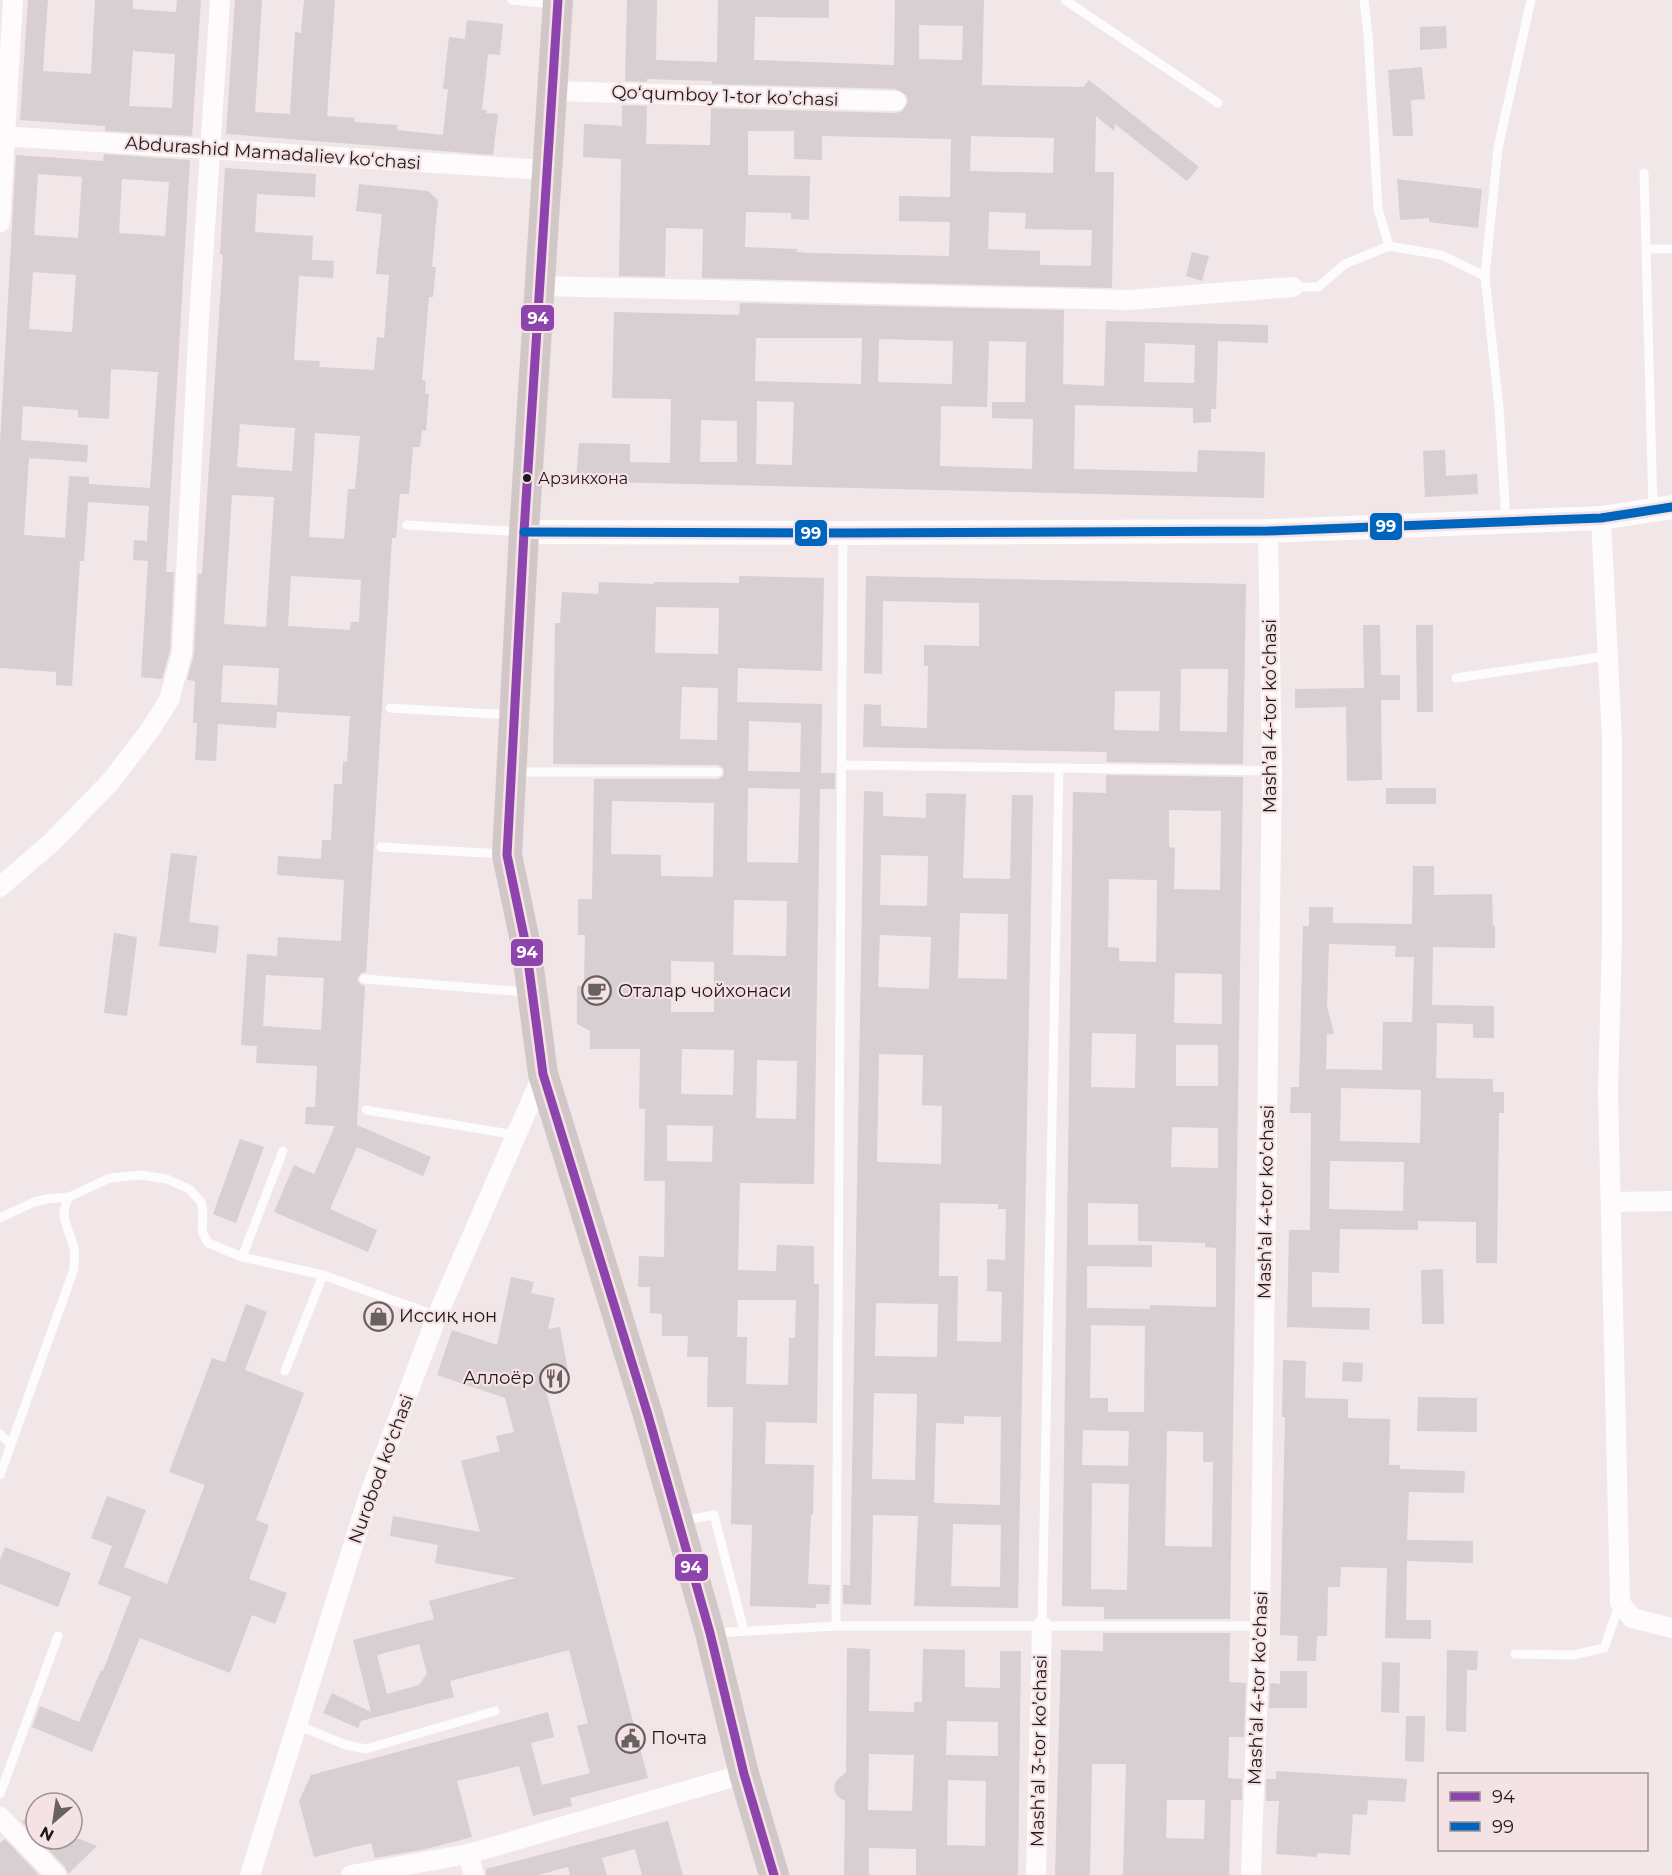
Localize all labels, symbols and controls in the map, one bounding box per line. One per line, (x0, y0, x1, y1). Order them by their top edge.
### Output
street label: Qoʻqumboy 1-tor koʼchasi (611, 81, 839, 111)
street label: Abdurashid Mamadaliev koʻchasi (124, 132, 422, 174)
line badge: 94 (520, 304, 555, 332)
text: 94 (527, 309, 549, 328)
place label: Арзикхона (538, 469, 628, 488)
marker: Арзикхона (521, 472, 533, 484)
line badge: 99 (1369, 512, 1403, 541)
text: 99 (1376, 517, 1396, 536)
line badge: 99 (794, 519, 828, 547)
text: 99 (801, 524, 821, 543)
street label: Mashʼal 4-tor koʼchasi (1259, 619, 1281, 813)
line badge: 94 (510, 938, 544, 967)
text: 94 (516, 943, 538, 962)
cafe icon: Оталар чойхонаси (581, 975, 613, 1007)
place label: Оталар чойхонаси (618, 980, 791, 1002)
street label: Mashʼal 4-tor koʼchasi (1253, 1105, 1279, 1299)
shop icon: Иссиқ нон (362, 1300, 394, 1332)
place label: Иссиқ нон (399, 1305, 497, 1327)
restaurant icon: Аллоёр (539, 1362, 571, 1394)
place label: Аллоёр (463, 1367, 534, 1389)
street label: Nurobod koʻchasi (344, 1391, 418, 1547)
line badge: 94 (674, 1553, 709, 1582)
text: 94 (680, 1558, 702, 1577)
street label: Mashʼal 4-tor koʼchasi (1244, 1591, 1272, 1785)
street label: Mashʼal 3-tor koʼchasi (1026, 1655, 1052, 1847)
public building icon: Почта (614, 1722, 646, 1754)
place label: Почта (651, 1727, 707, 1749)
legend (1438, 1773, 1648, 1851)
text: 94 (1492, 1786, 1515, 1808)
north arrow (24, 1791, 84, 1851)
text: 99 (1492, 1816, 1514, 1838)
text: N (37, 1822, 57, 1845)

